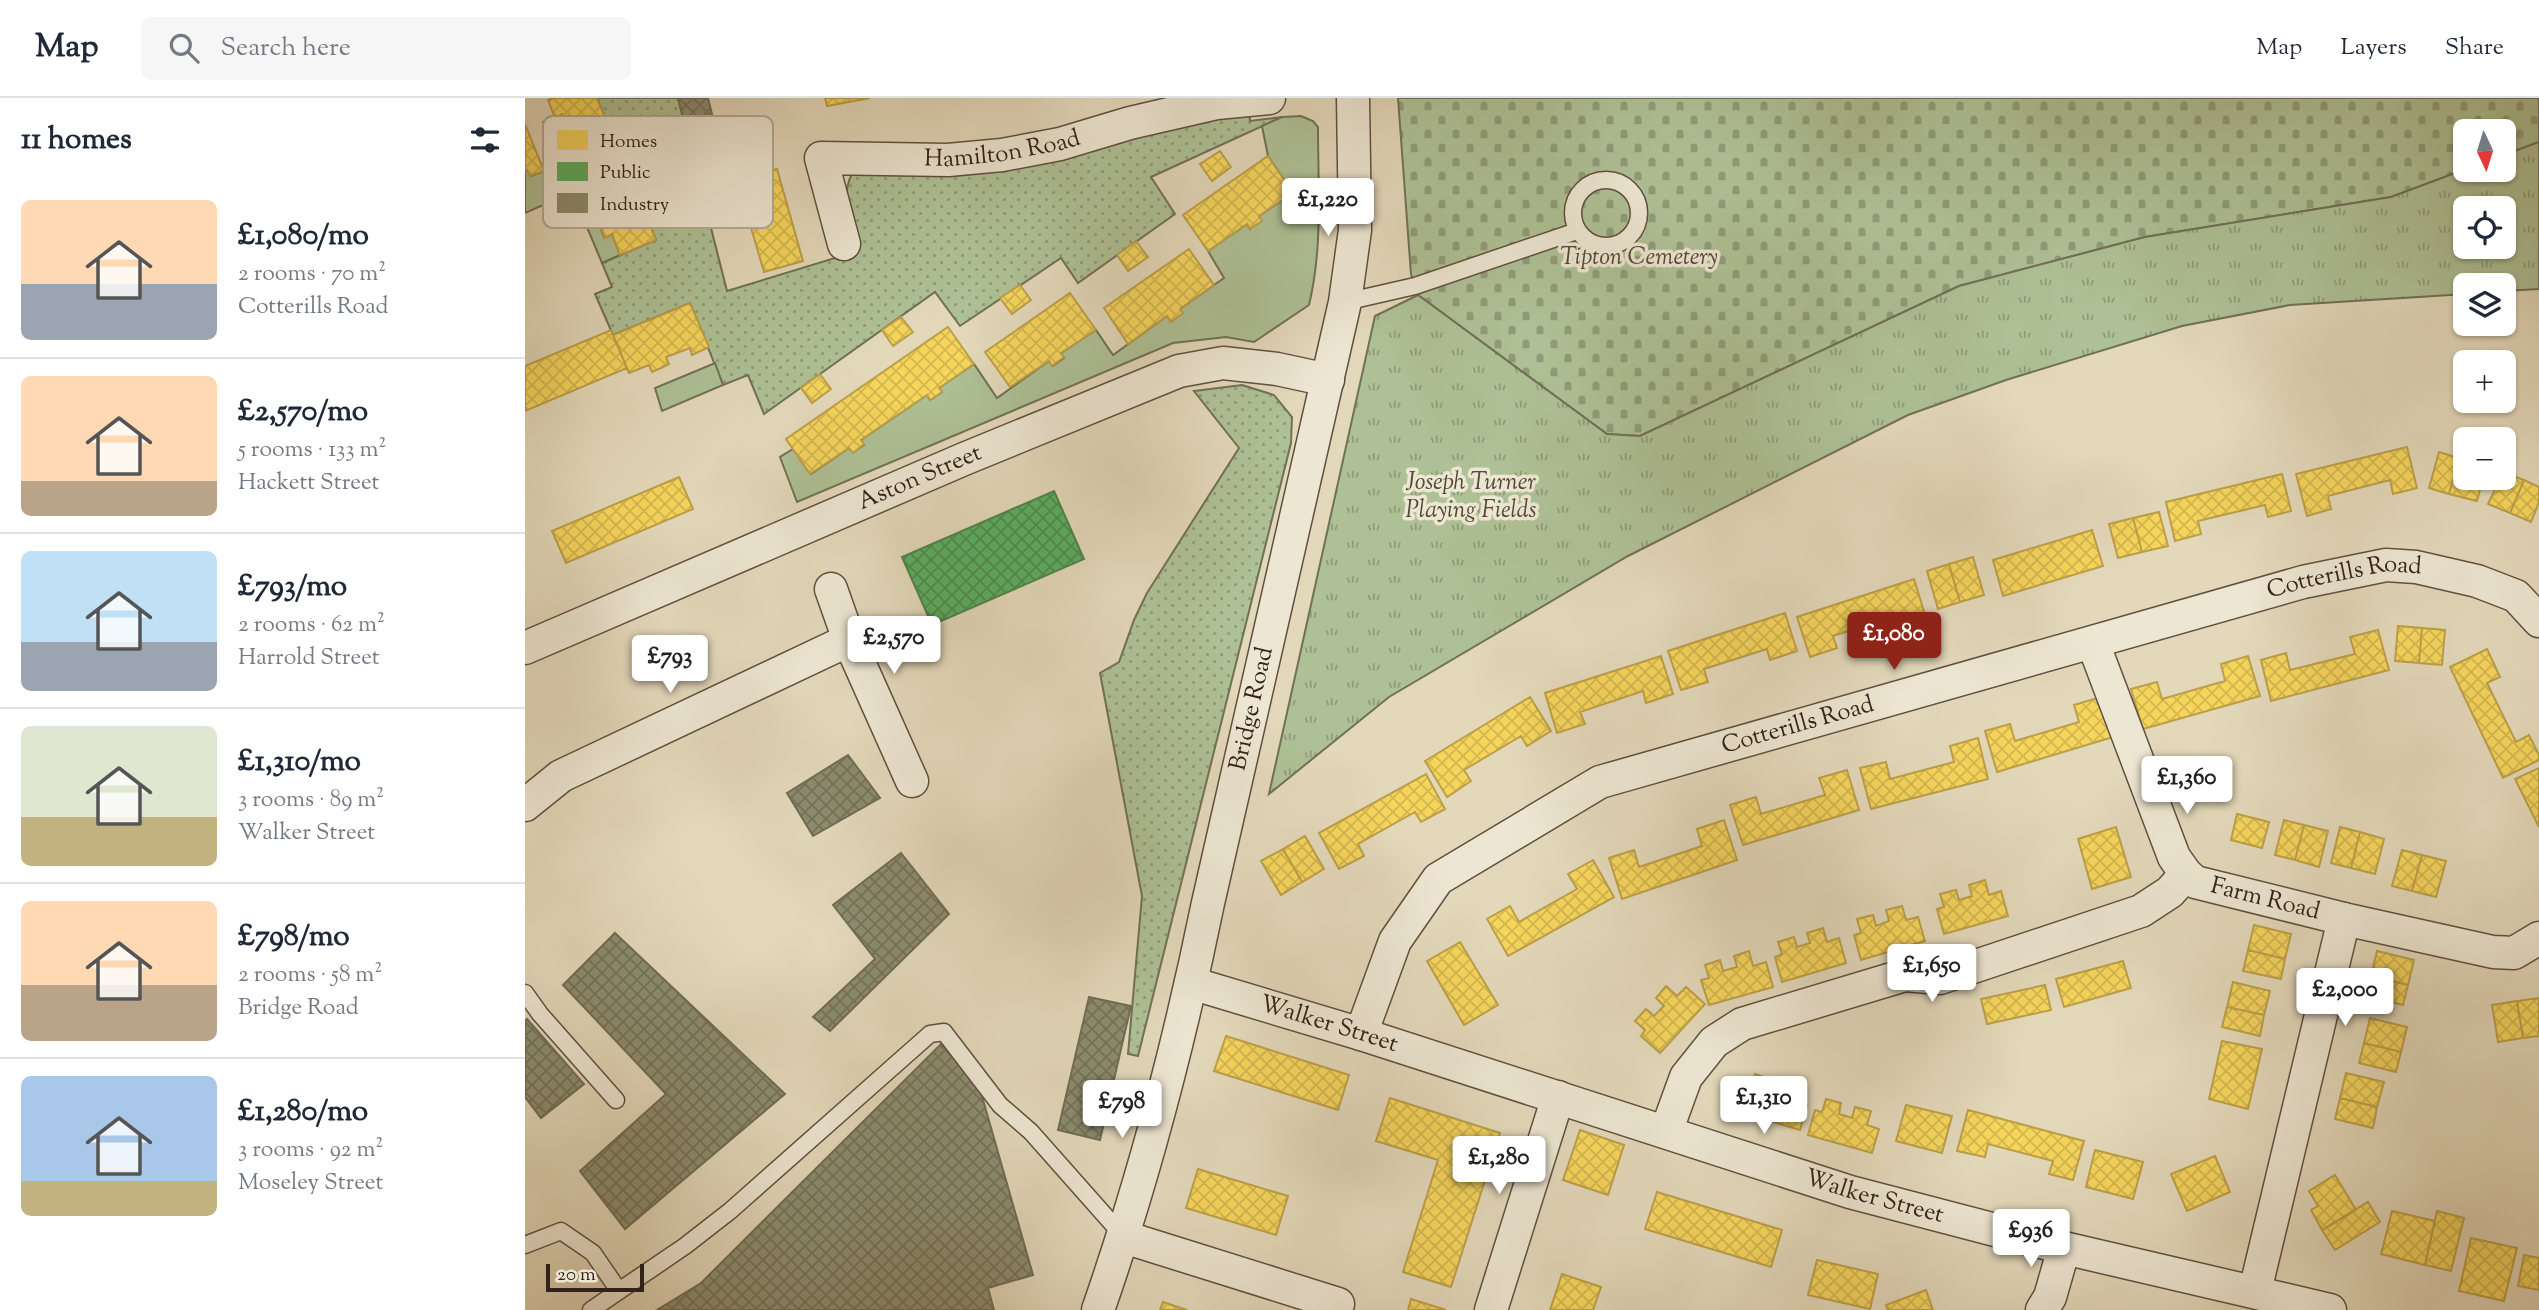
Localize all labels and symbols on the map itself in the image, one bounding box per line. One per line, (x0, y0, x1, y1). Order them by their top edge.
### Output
legend (543, 116, 773, 228)
north arrow (2453, 119, 2517, 182)
street label: Hamilton Road (924, 122, 1085, 177)
text: Homes (600, 129, 657, 156)
text: Public (600, 160, 651, 187)
pin: £1,220 (1271, 178, 1385, 238)
text: Industry (600, 192, 670, 219)
park label: Tipton Cemetery (1560, 241, 1718, 275)
street label: Aston Street (853, 437, 987, 520)
park label: Joseph Turner Playing Fields (1405, 466, 1537, 528)
street label: Cotterills Road (2263, 548, 2423, 608)
pin: £1,080 (1837, 612, 1951, 672)
pin: £2,570 (837, 616, 951, 676)
pin: £793 (629, 636, 711, 695)
street label: Bridge Road (1222, 643, 1283, 774)
street label: Cotterills Road (1718, 688, 1878, 764)
pin: £1,360 (2130, 756, 2244, 816)
street label: Farm Road (2207, 869, 2324, 929)
pin: £1,650 (1875, 944, 1989, 1004)
pin: £2,000 (2288, 968, 2402, 1028)
street label: Walker Street (1255, 988, 1403, 1062)
pin: £1,310 (1707, 1076, 1821, 1136)
pin: £798 (1081, 1080, 1163, 1140)
pin: £1,280 (1442, 1136, 1556, 1196)
street label: Walker Street (1800, 1161, 1947, 1233)
pin: £936 (1990, 1210, 2072, 1269)
scale bar (546, 1261, 644, 1293)

